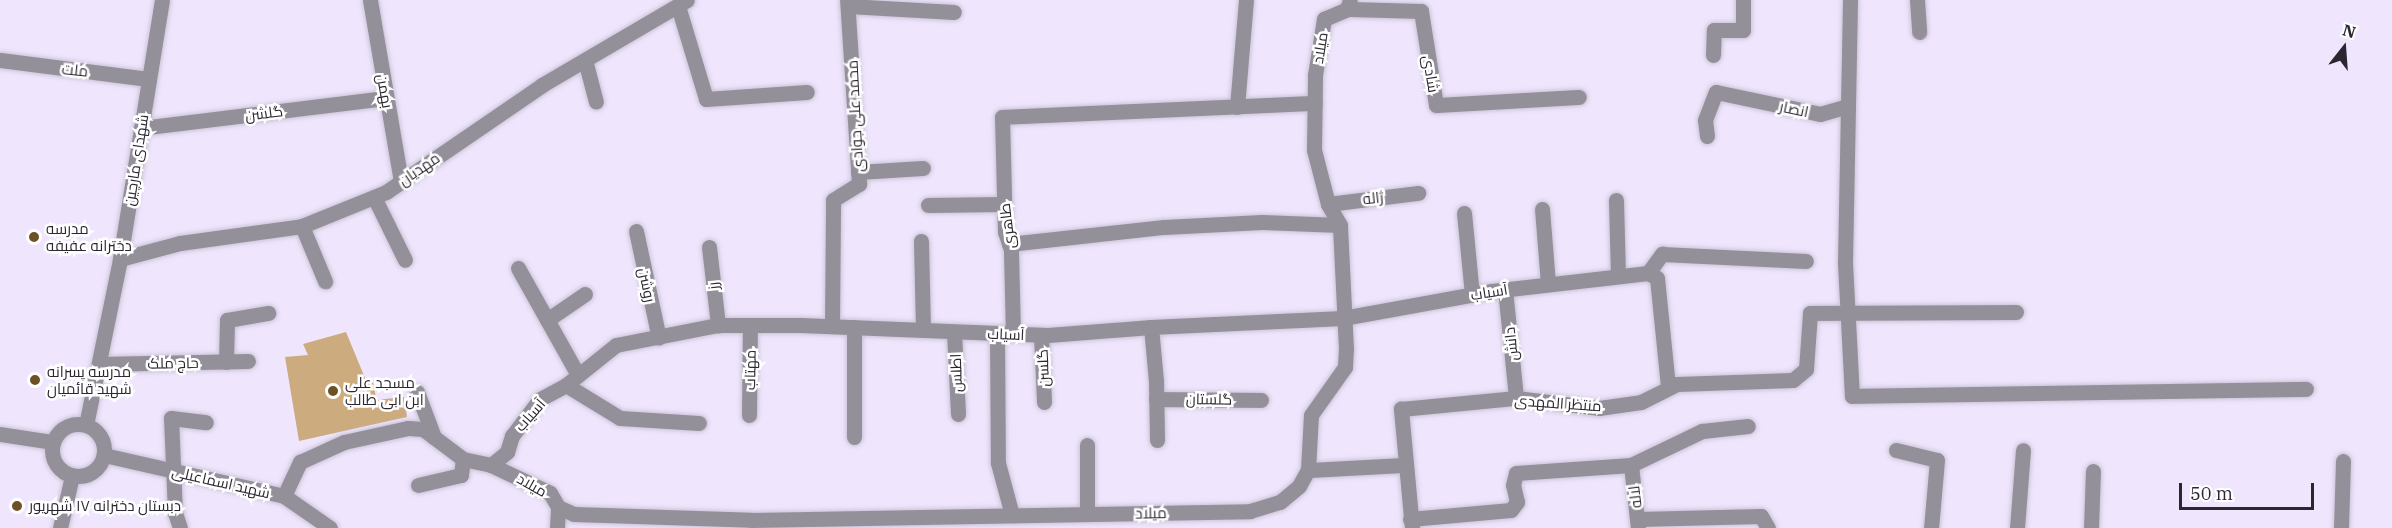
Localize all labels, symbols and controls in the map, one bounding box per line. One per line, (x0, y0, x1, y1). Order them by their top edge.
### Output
north arrow (2314, 18, 2374, 78)
text: N (2340, 19, 2358, 42)
street label: میلاد (1309, 31, 1331, 65)
street label: شادی (1419, 54, 1443, 94)
street label: محمد علی جوادی (843, 59, 867, 173)
street label: ملت (61, 60, 89, 80)
street label: بهمن (373, 72, 397, 110)
street label: انصار (1778, 97, 1810, 121)
street label: گلشن (244, 102, 284, 124)
street label: شهدای مارچین (120, 113, 152, 207)
street label: مهدیان (395, 149, 443, 189)
street label: ژاله (1362, 188, 1384, 208)
street label: طاهری (995, 202, 1019, 250)
place label: مدرسه دخترانه عفیفه (46, 219, 132, 254)
marker: مدرسه دخترانه عفیفه (27, 230, 41, 244)
street label: روشن (635, 266, 659, 304)
street label: آسیاب (1469, 280, 1509, 304)
street label: رز (704, 281, 722, 291)
street label: آسیاب (987, 324, 1025, 344)
street label: دانش (1500, 326, 1522, 362)
street label: گلسن (1033, 349, 1053, 387)
street label: مهتاب (741, 350, 759, 390)
street label: اطلس (946, 353, 966, 393)
street label: حاج ملک (147, 354, 199, 372)
place label: مدرسه پسرانه شهید قائمیان (47, 362, 132, 397)
marker: مدرسه پسرانه شهید قائمیان (28, 373, 42, 387)
place label: مسجد علی ابن ابی طالب (345, 373, 424, 408)
marker: مسجد علی ابن ابی طالب (326, 384, 340, 398)
street label: گلستان (1186, 390, 1232, 408)
street label: منتظر المهدی (1514, 391, 1602, 415)
street label: آسیاب (511, 395, 549, 435)
street label: شهید اسماعیلی (170, 462, 272, 502)
street label: میلاد (514, 470, 550, 500)
scale bar (2182, 471, 2317, 509)
text: 50 m (2190, 482, 2233, 505)
street label: لاله (1625, 485, 1645, 509)
place label: دبستان دخترانه ۱۷ شهریور (29, 497, 181, 515)
marker: دبستان دخترانه ۱۷ شهریور (10, 499, 24, 513)
street label: میلاد (1135, 504, 1167, 522)

